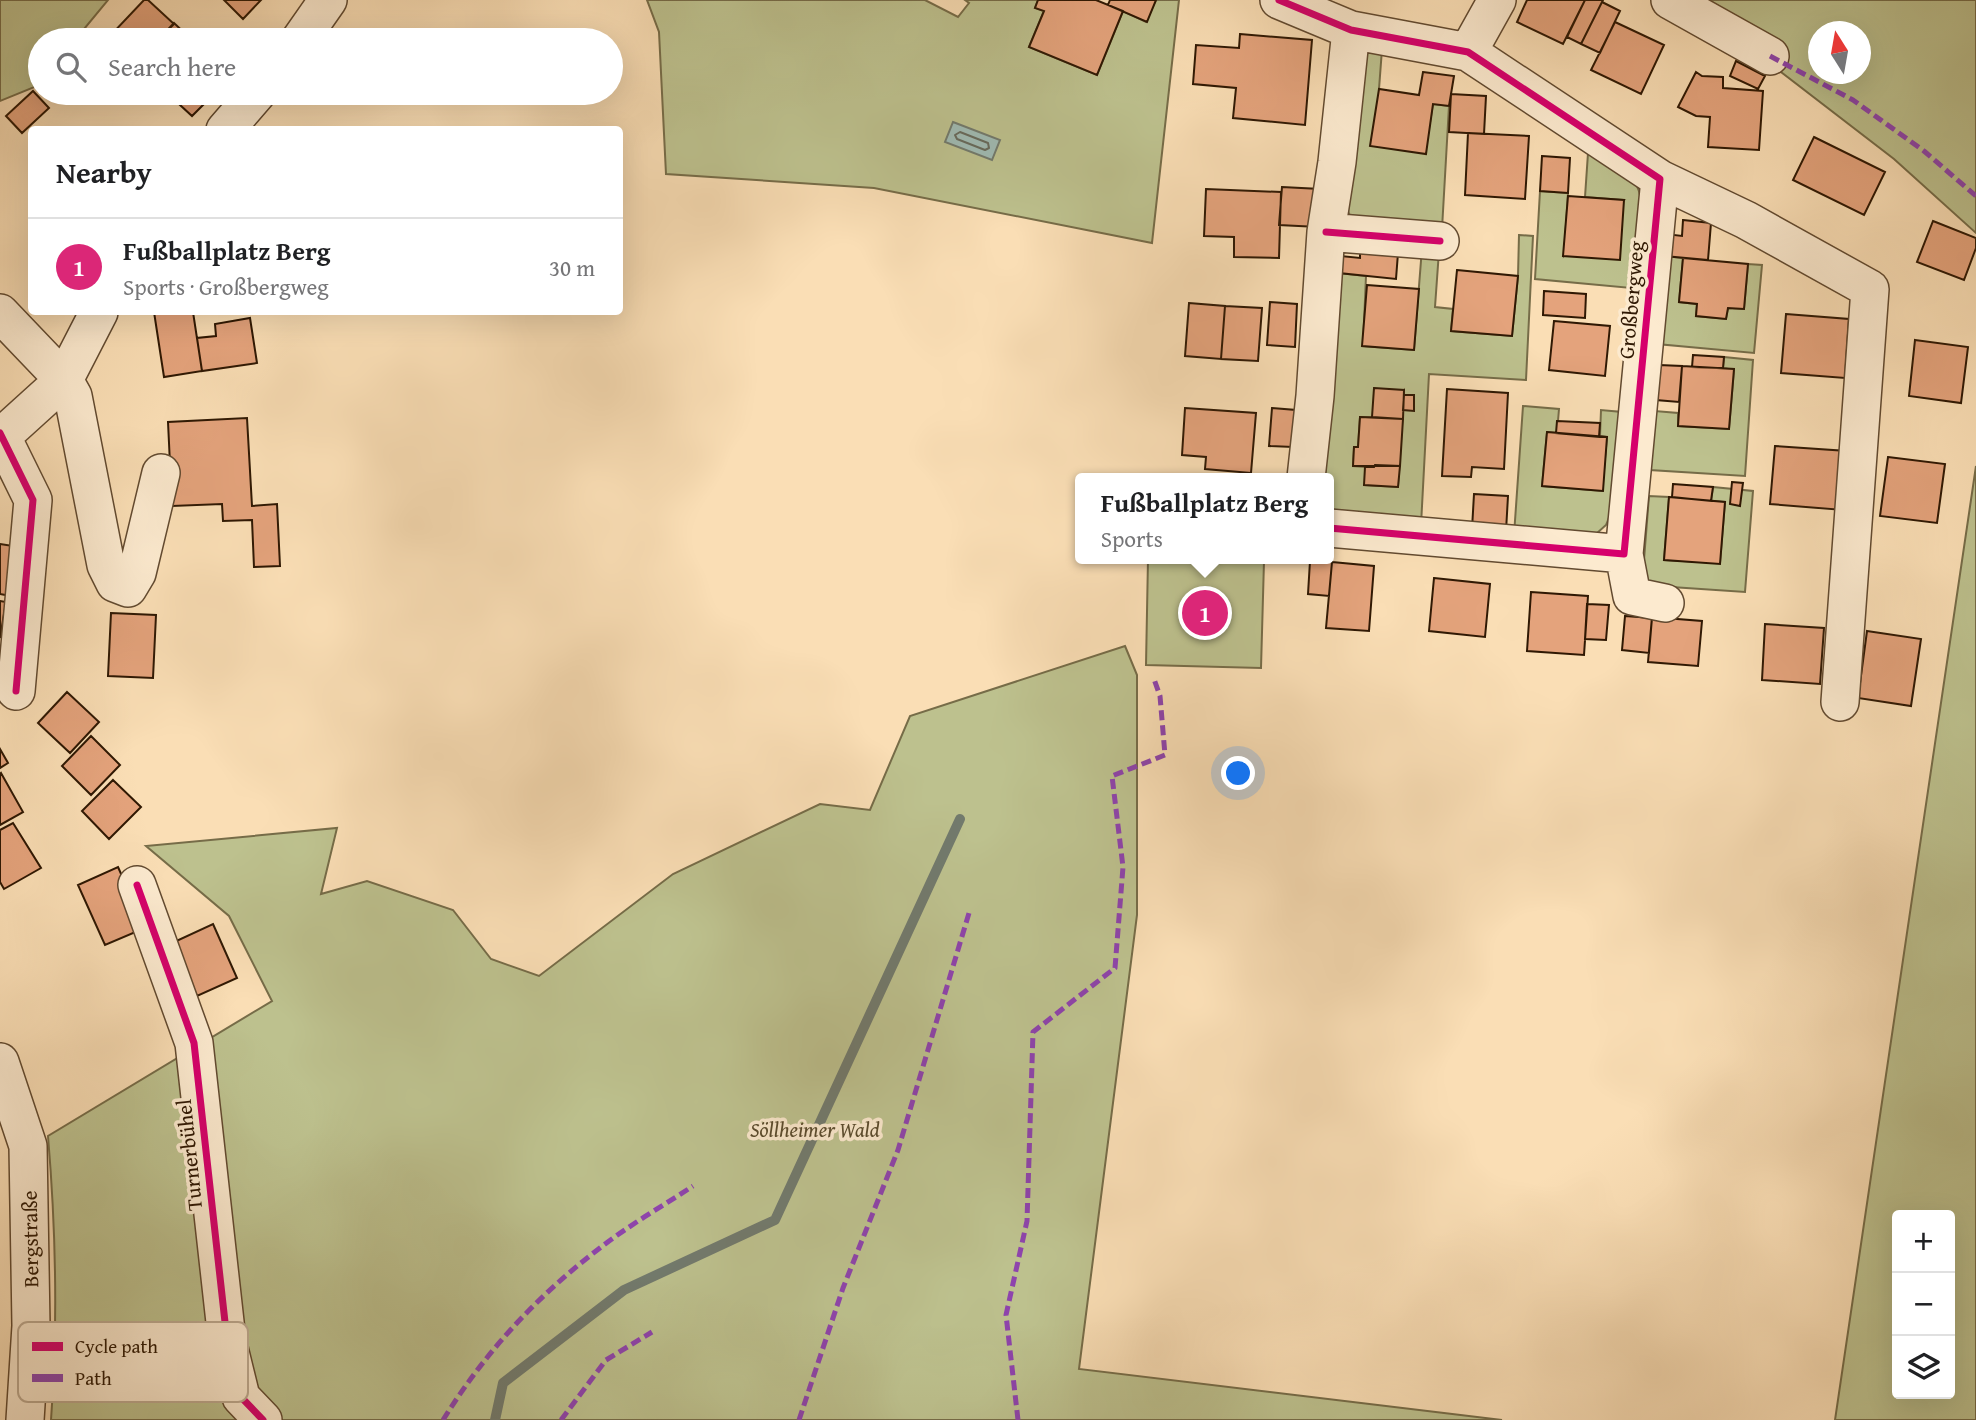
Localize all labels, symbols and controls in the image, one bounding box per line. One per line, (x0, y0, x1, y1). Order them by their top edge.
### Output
north arrow (1808, 21, 1871, 84)
search box (28, 28, 623, 105)
text: Search here (108, 47, 236, 86)
icon: search (52, 48, 90, 86)
text: Nearby (56, 150, 152, 194)
text: Fußballplatz Berg (123, 231, 331, 270)
street label: Großbergweg (1610, 239, 1652, 360)
text: 1 (73, 251, 85, 284)
text: 30 m (549, 251, 595, 284)
text: Sports · Großbergweg (123, 270, 329, 303)
popup (1075, 473, 1334, 564)
text: Fußballplatz Berg (1101, 483, 1308, 522)
text: Sports (1101, 522, 1163, 555)
pin: 1 (1182, 587, 1228, 639)
your location (1221, 756, 1255, 790)
street label: Turnerbühel (168, 1098, 210, 1212)
park label: Söllheimer Wald (750, 1114, 880, 1145)
street label: Bergstraße (14, 1190, 46, 1288)
map controls (1892, 1210, 1955, 1399)
button: + (1892, 1210, 1955, 1273)
button: − (1892, 1273, 1955, 1336)
legend (18, 1322, 248, 1402)
text: Cycle path (75, 1332, 158, 1360)
button: layers (1892, 1336, 1955, 1399)
text: Path (75, 1364, 112, 1392)

